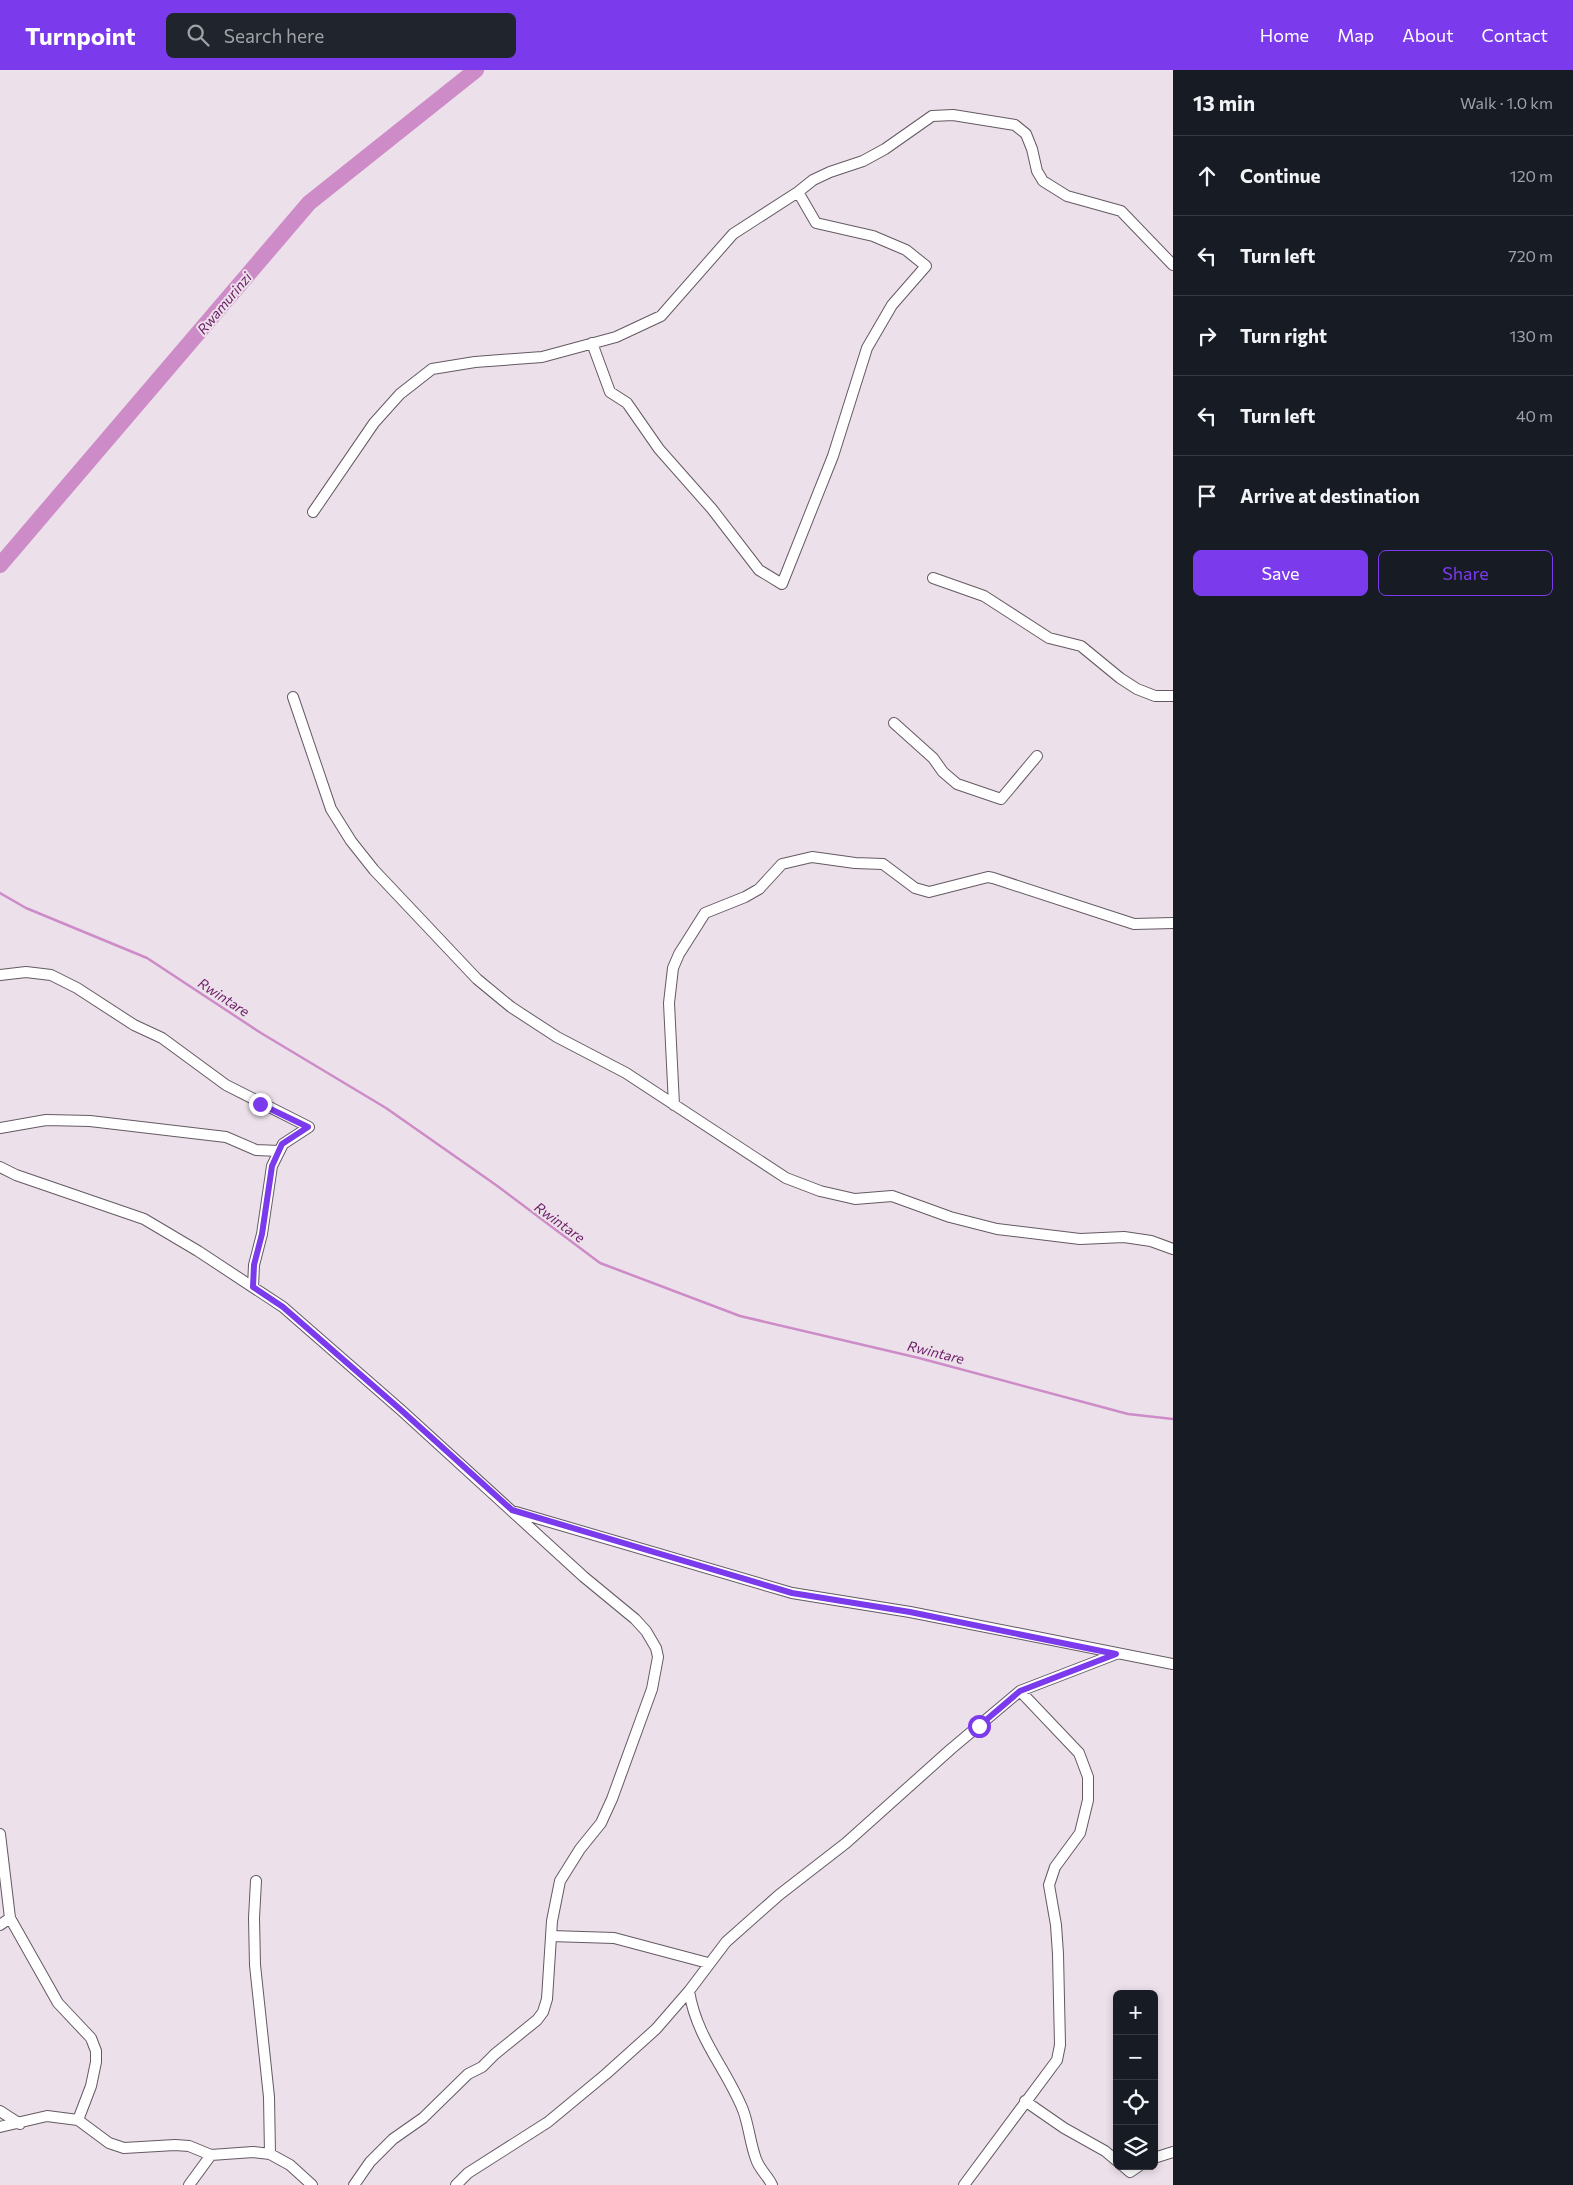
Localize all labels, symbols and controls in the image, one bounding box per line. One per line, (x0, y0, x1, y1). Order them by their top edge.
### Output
search box (166, 13, 516, 58)
text: Turnpoint (25, 21, 136, 50)
icon: search (184, 21, 212, 49)
text: Search here (224, 24, 324, 47)
text: Home (1260, 24, 1309, 46)
text: Map (1337, 24, 1374, 46)
text: About (1402, 24, 1454, 46)
text: Contact (1482, 24, 1548, 46)
text: 13 min (1193, 90, 1255, 115)
text: Walk · 1.0 km (1460, 93, 1553, 112)
icon: ahead (1193, 162, 1221, 190)
text: Continue (1240, 164, 1320, 187)
text: 120 m (1510, 166, 1553, 185)
icon: left (1193, 242, 1221, 270)
text: Turn left (1240, 244, 1315, 267)
text: 720 m (1508, 246, 1553, 265)
water label: Rwamurinzi (193, 268, 255, 337)
icon: right (1193, 322, 1221, 350)
text: Turn right (1240, 324, 1327, 347)
text: 130 m (1510, 326, 1553, 345)
icon: left (1193, 402, 1221, 430)
text: Turn left (1240, 404, 1315, 427)
text: 40 m (1516, 406, 1553, 425)
icon: arrive (1193, 482, 1221, 510)
text: Arrive at destination (1240, 484, 1420, 507)
button: Save (1193, 550, 1368, 596)
button: Share (1378, 550, 1553, 596)
water label: Rwintare (195, 974, 253, 1020)
route end (249, 1093, 272, 1116)
water label: Rwintare (532, 1198, 589, 1246)
water label: Rwintare (906, 1337, 967, 1367)
route start (968, 1715, 991, 1738)
map controls (1113, 1990, 1158, 2170)
button: + (1113, 1990, 1158, 2035)
button: − (1113, 2035, 1158, 2080)
button: locate (1113, 2080, 1158, 2125)
button: layers (1113, 2125, 1158, 2170)

